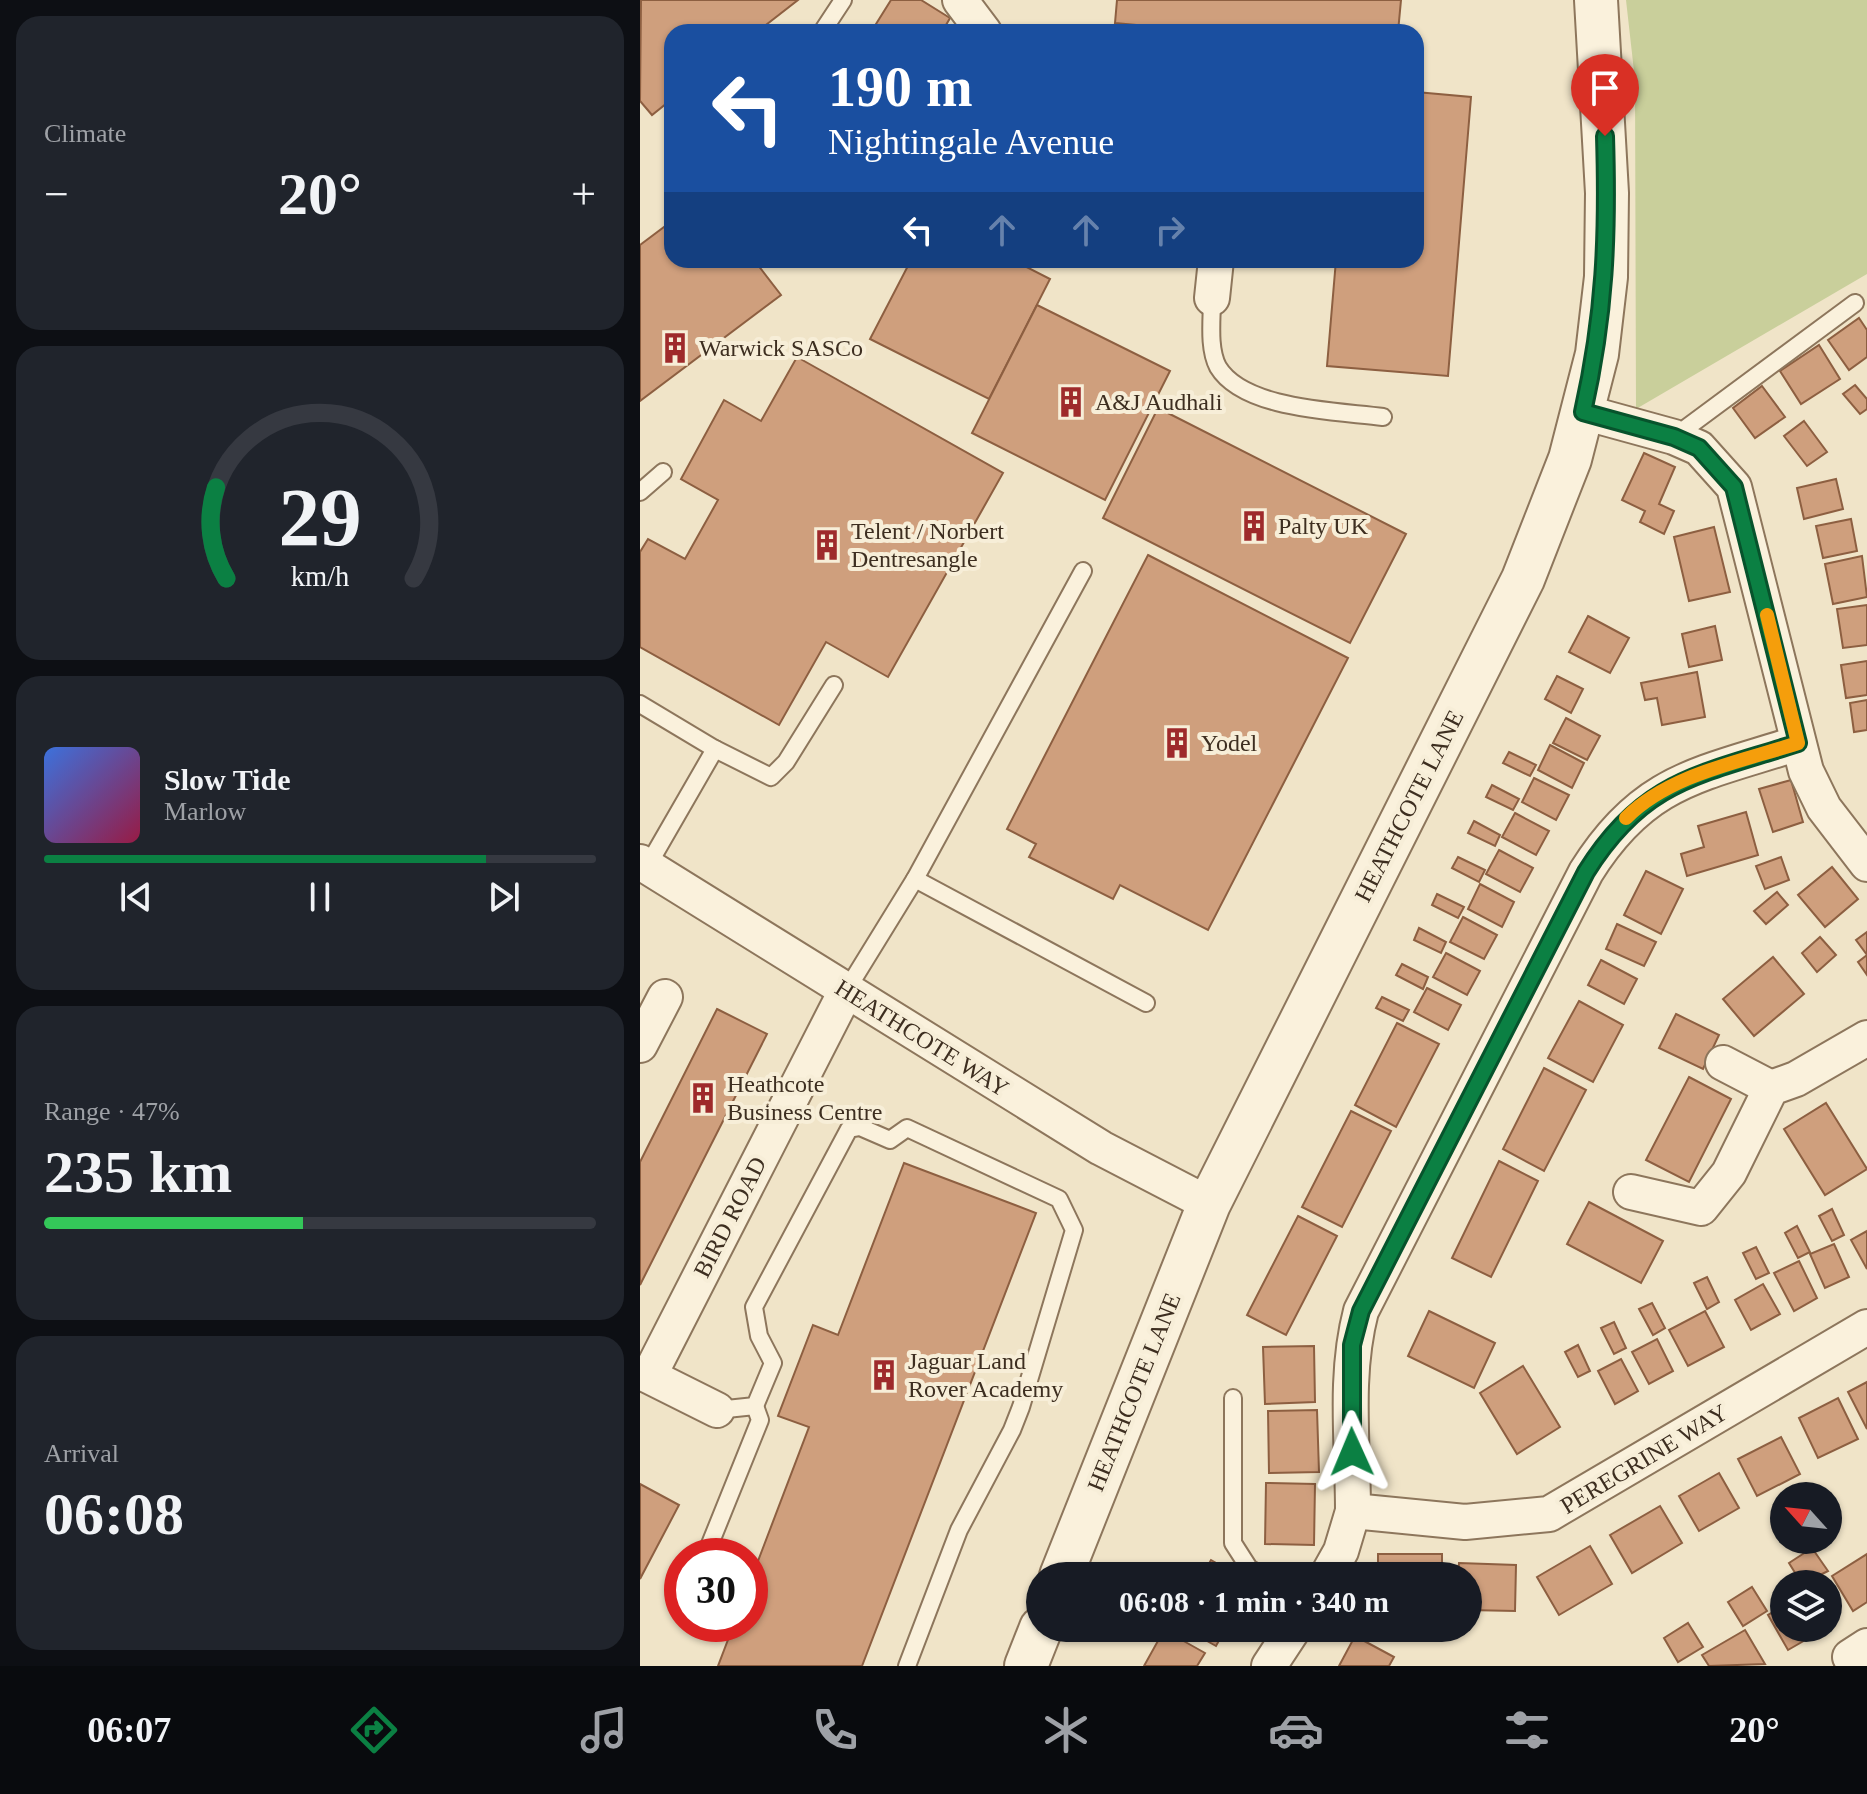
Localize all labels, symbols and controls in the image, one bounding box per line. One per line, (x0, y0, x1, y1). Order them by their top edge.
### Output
pin (1571, 54, 1639, 136)
icon: left (696, 56, 800, 160)
text: 190 m (828, 56, 973, 118)
icon: arrive (1583, 66, 1627, 110)
text: Climate (44, 119, 126, 148)
text: Nightingale Avenue (828, 122, 1114, 162)
text: 20° (278, 161, 362, 227)
text: − (44, 170, 69, 219)
text: + (571, 170, 596, 219)
icon: left (896, 208, 940, 252)
icon: ahead (980, 208, 1024, 252)
icon: ahead (1064, 208, 1108, 252)
icon: right (1148, 208, 1192, 252)
building icon: Warwick SASCo (658, 331, 692, 365)
place label: Warwick SASCo (699, 335, 863, 361)
building icon: A&J Audhali (1054, 385, 1088, 419)
place label: A&J Audhali (1095, 389, 1223, 415)
text: 29 (278, 471, 362, 563)
building icon: Palty UK (1237, 509, 1271, 543)
place label: Palty UK (1278, 513, 1369, 539)
place label: Telent / Norbert Dentresangle (851, 518, 1004, 572)
building icon: Telent / Norbert Dentresangle (810, 528, 844, 562)
text: km/h (291, 561, 349, 592)
street label: HEATHCOTE LANE (1349, 706, 1469, 906)
building icon: Yodel (1160, 726, 1194, 760)
place label: Yodel (1201, 730, 1258, 756)
text: Slow Tide (164, 763, 290, 796)
text: Marlow (164, 797, 246, 826)
icon: previous (114, 875, 158, 919)
icon: pause (298, 875, 342, 919)
icon: next (482, 875, 526, 919)
street label: HEATHCOTE WAY (831, 974, 1013, 1102)
place label: Heathcote Business Centre (727, 1071, 882, 1125)
building icon: Heathcote Business Centre (686, 1081, 720, 1115)
text: Range · 47% (44, 1097, 180, 1126)
text: 235 km (44, 1139, 232, 1205)
street label: BIRD ROAD (689, 1153, 771, 1281)
street label: HEATHCOTE LANE (1082, 1289, 1186, 1495)
place label: Jaguar Land Rover Academy (908, 1348, 1063, 1402)
building icon: Jaguar Land Rover Academy (867, 1358, 901, 1392)
street label: PEREGRINE WAY (1556, 1399, 1732, 1519)
position arrow (1310, 1410, 1394, 1494)
text: Arrival (44, 1439, 119, 1468)
text: 06:08 (44, 1481, 184, 1547)
north arrow (1770, 1482, 1842, 1554)
map controls (1770, 1482, 1842, 1642)
speed limit sign: 30 (664, 1538, 768, 1642)
button: layers (1770, 1570, 1842, 1642)
text: 06:08 · 1 min · 340 m (1119, 1585, 1389, 1618)
icon: directions (346, 1702, 402, 1758)
icon: music (576, 1702, 632, 1758)
icon: phone (807, 1702, 863, 1758)
icon: climate (1038, 1702, 1094, 1758)
icon: car (1268, 1702, 1324, 1758)
icon: filters (1499, 1702, 1555, 1758)
text: 06:07 (87, 1710, 171, 1750)
text: 20° (1729, 1710, 1780, 1750)

